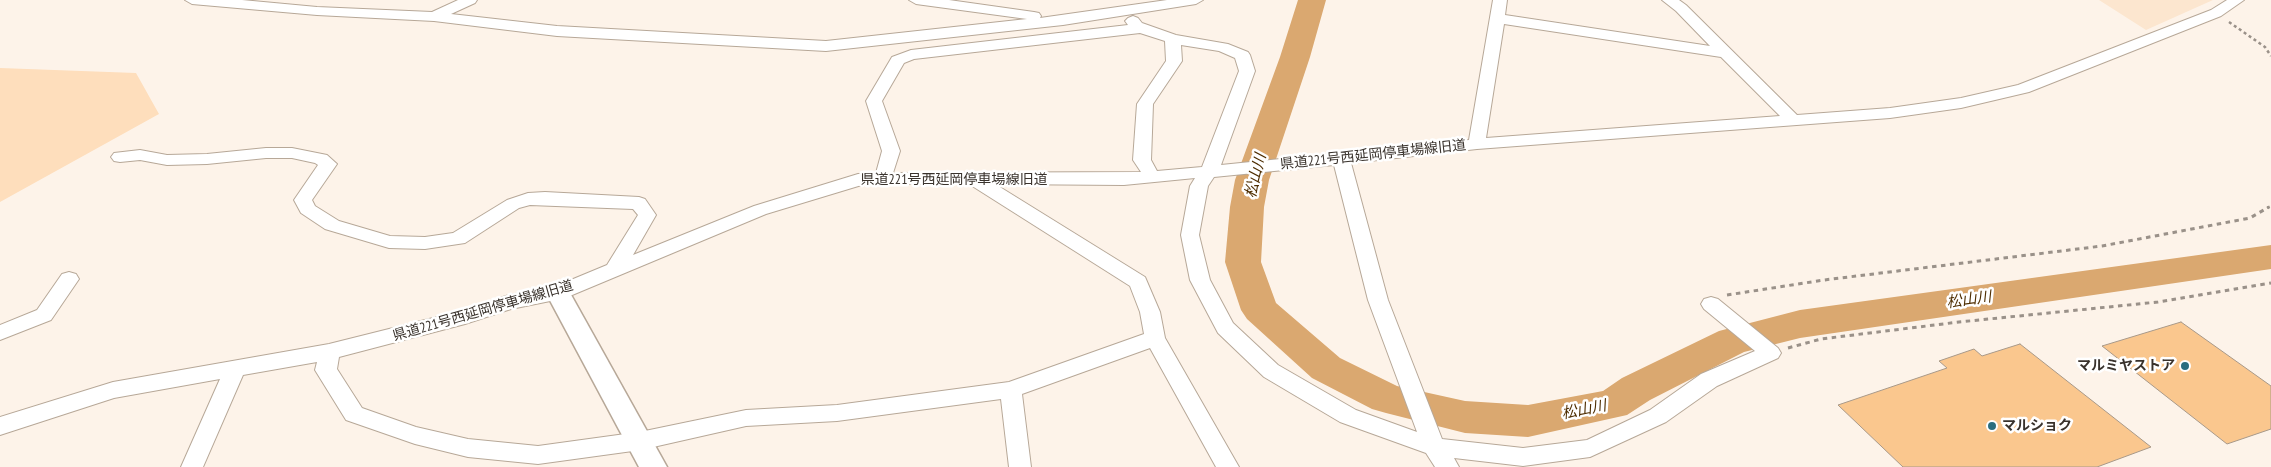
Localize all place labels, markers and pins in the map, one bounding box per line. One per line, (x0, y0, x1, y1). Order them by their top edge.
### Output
place label: マルミヤストア (2077, 358, 2175, 374)
marker: マルミヤストア (2179, 360, 2191, 372)
place label: マルショク (2002, 418, 2072, 434)
marker: マルショク (1986, 420, 1998, 432)

